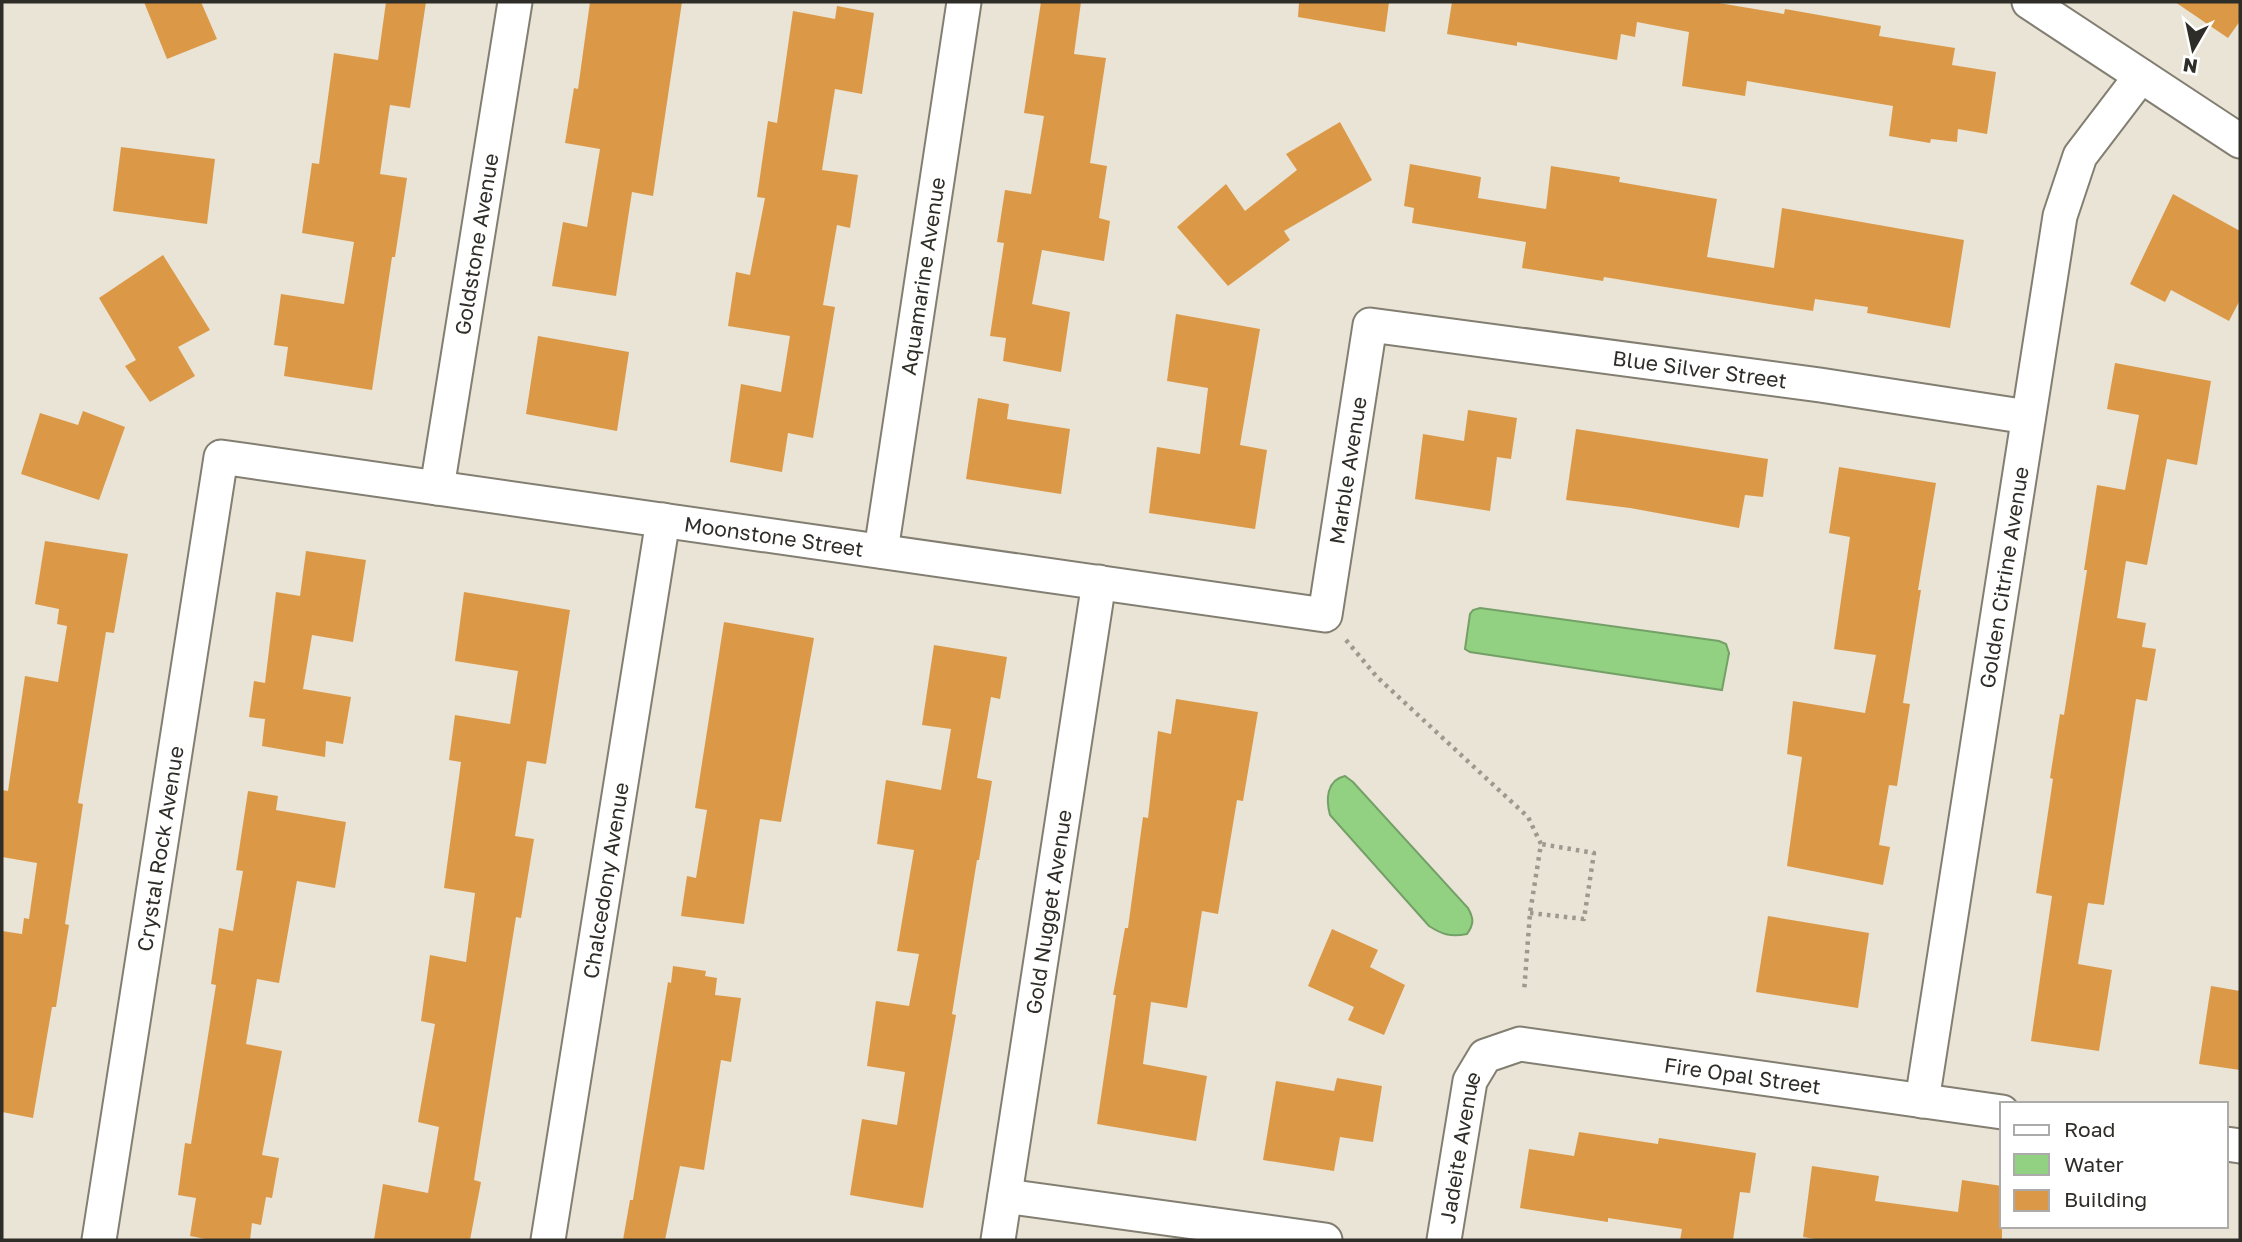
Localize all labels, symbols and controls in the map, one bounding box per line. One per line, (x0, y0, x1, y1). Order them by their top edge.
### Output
north arrow (2158, 14, 2228, 84)
text: N (2181, 54, 2199, 79)
street label: Goldstone Avenue (449, 151, 504, 337)
street label: Aquamarine Avenue (895, 175, 950, 377)
street label: Blue Silver Street (1611, 345, 1789, 393)
street label: Marble Avenue (1323, 395, 1372, 546)
street label: Golden Citrine Avenue (1974, 465, 2034, 690)
street label: Moonstone Street (683, 510, 865, 562)
street label: Crystal Rock Avenue (131, 744, 189, 953)
street label: Chalcedony Avenue (577, 781, 634, 981)
street label: Gold Nugget Avenue (1020, 808, 1077, 1016)
street label: Fire Opal Street (1662, 1051, 1823, 1099)
street label: Jadeite Avenue (1434, 1066, 1486, 1225)
legend (2000, 1102, 2228, 1228)
text: Road (2064, 1116, 2115, 1142)
text: Water (2064, 1151, 2124, 1177)
text: Building (2064, 1186, 2147, 1212)

